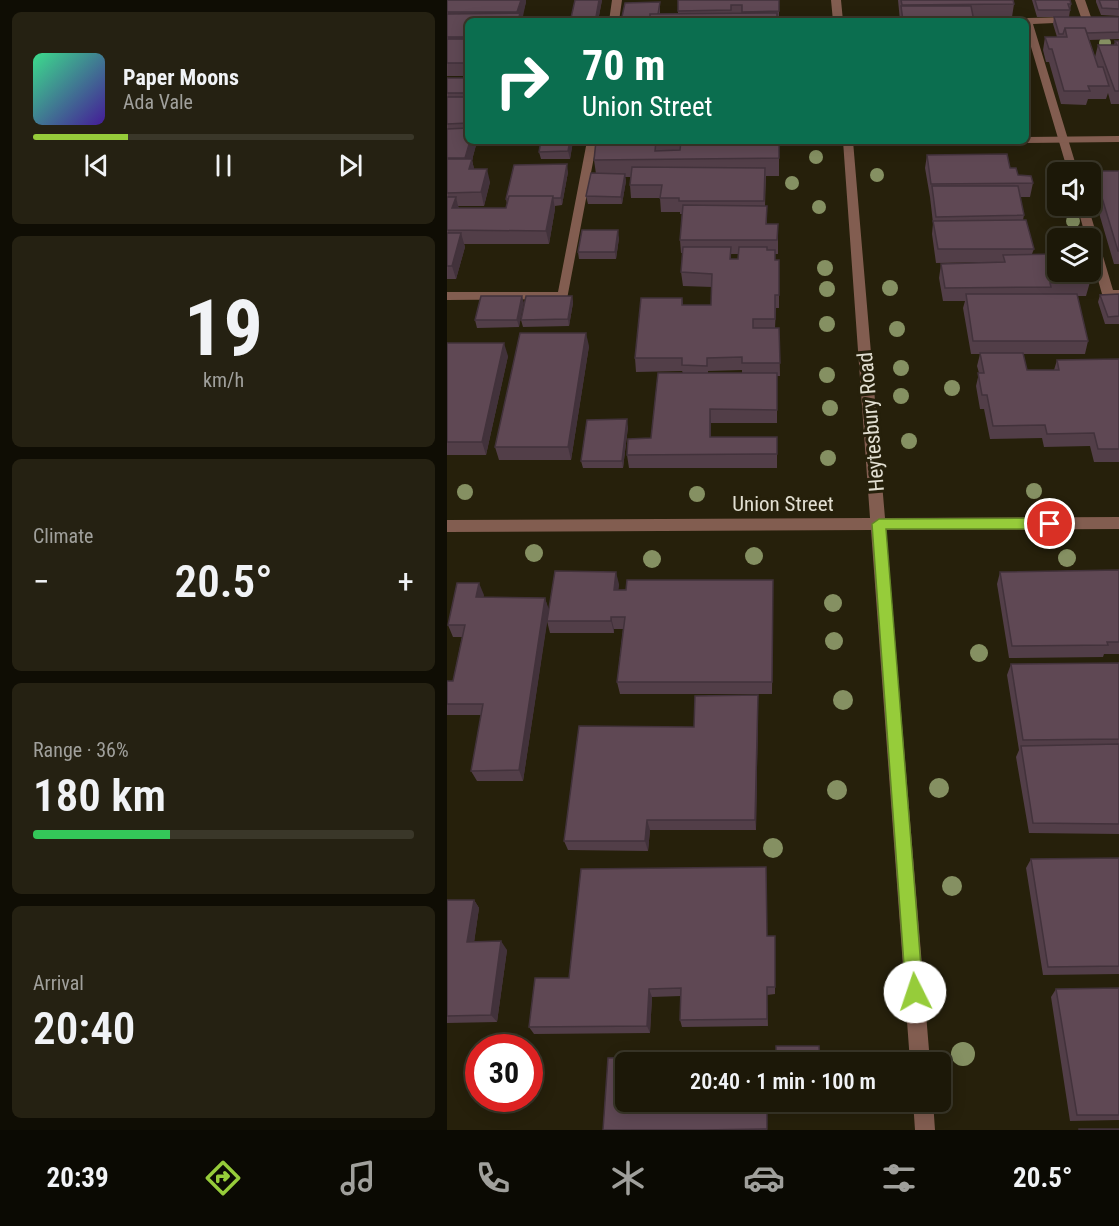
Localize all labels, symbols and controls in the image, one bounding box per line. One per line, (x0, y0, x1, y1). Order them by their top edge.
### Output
text: 70 m (582, 41, 665, 90)
icon: right (483, 42, 561, 120)
text: Paper Moons (123, 65, 239, 90)
text: Ada Vale (123, 90, 193, 114)
text: Union Street (582, 91, 713, 123)
icon: previous (80, 149, 113, 182)
icon: pause (207, 149, 240, 182)
icon: next (334, 149, 367, 182)
map controls (1047, 162, 1101, 282)
button: sound (1047, 162, 1101, 216)
button: layers (1047, 228, 1101, 282)
text: 19 (184, 283, 263, 374)
street label: Heytesbury Road (853, 351, 889, 493)
text: km/h (203, 368, 244, 392)
street label: Union Street (732, 492, 834, 516)
pin (1024, 498, 1075, 549)
icon: arrive (1033, 507, 1066, 540)
text: Climate (33, 524, 93, 548)
text: 20.5° (175, 555, 273, 608)
text: − (33, 562, 50, 601)
text: + (398, 562, 414, 601)
text: Range · 36% (33, 738, 129, 762)
text: 180 km (33, 769, 166, 822)
position arrow (883, 960, 947, 1024)
text: Arrival (33, 971, 84, 995)
text: 20:40 (33, 1002, 135, 1055)
speed limit sign: 30 (465, 1034, 543, 1112)
text: 20:40 · 1 min · 100 m (690, 1069, 876, 1094)
icon: directions (202, 1157, 244, 1199)
icon: music (337, 1157, 379, 1199)
icon: phone (472, 1157, 514, 1199)
icon: climate (607, 1157, 649, 1199)
icon: car (743, 1157, 785, 1199)
icon: filters (878, 1157, 920, 1199)
text: 20:39 (47, 1162, 109, 1194)
text: 20.5° (1013, 1162, 1072, 1194)

